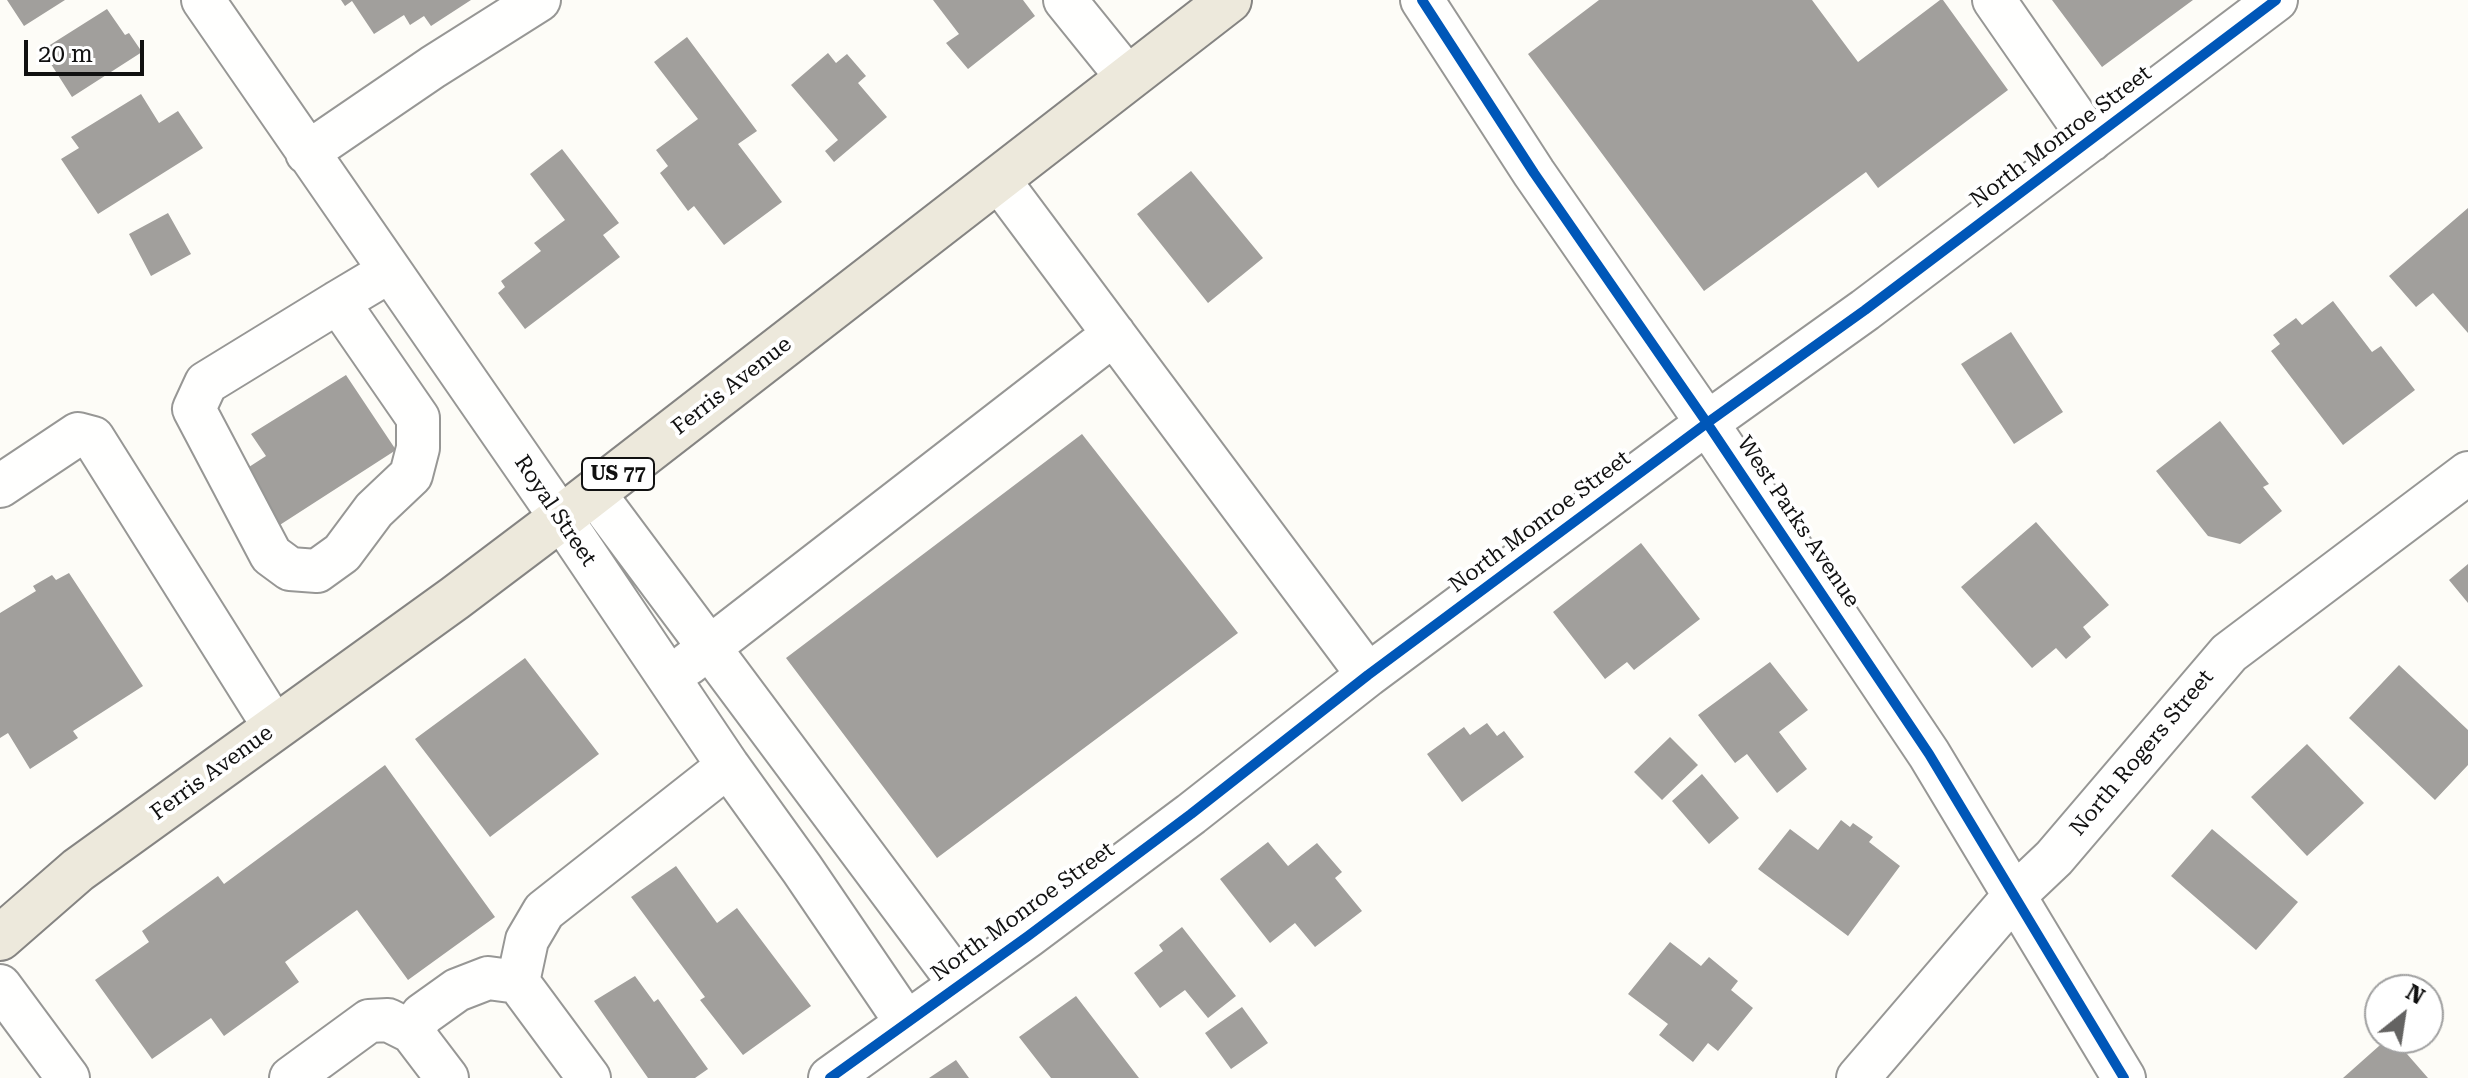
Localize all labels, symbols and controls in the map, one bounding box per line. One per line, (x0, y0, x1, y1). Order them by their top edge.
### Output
scale bar (28, 24, 148, 74)
text: 20 m (38, 40, 93, 68)
street label: North Monroe Street (1965, 60, 2157, 214)
street label: Ferris Avenue (667, 331, 797, 441)
street label: West Parks Avenue (1731, 431, 1865, 613)
street label: North Monroe Street (1444, 445, 1636, 599)
street label: Royal Street (508, 451, 602, 571)
road number: US 77 (582, 458, 654, 490)
street label: North Rogers Street (2065, 665, 2219, 841)
street label: Ferris Avenue (146, 720, 278, 826)
street label: North Monroe Street (926, 837, 1120, 987)
north arrow (2364, 974, 2444, 1054)
text: N (2402, 979, 2429, 1010)

